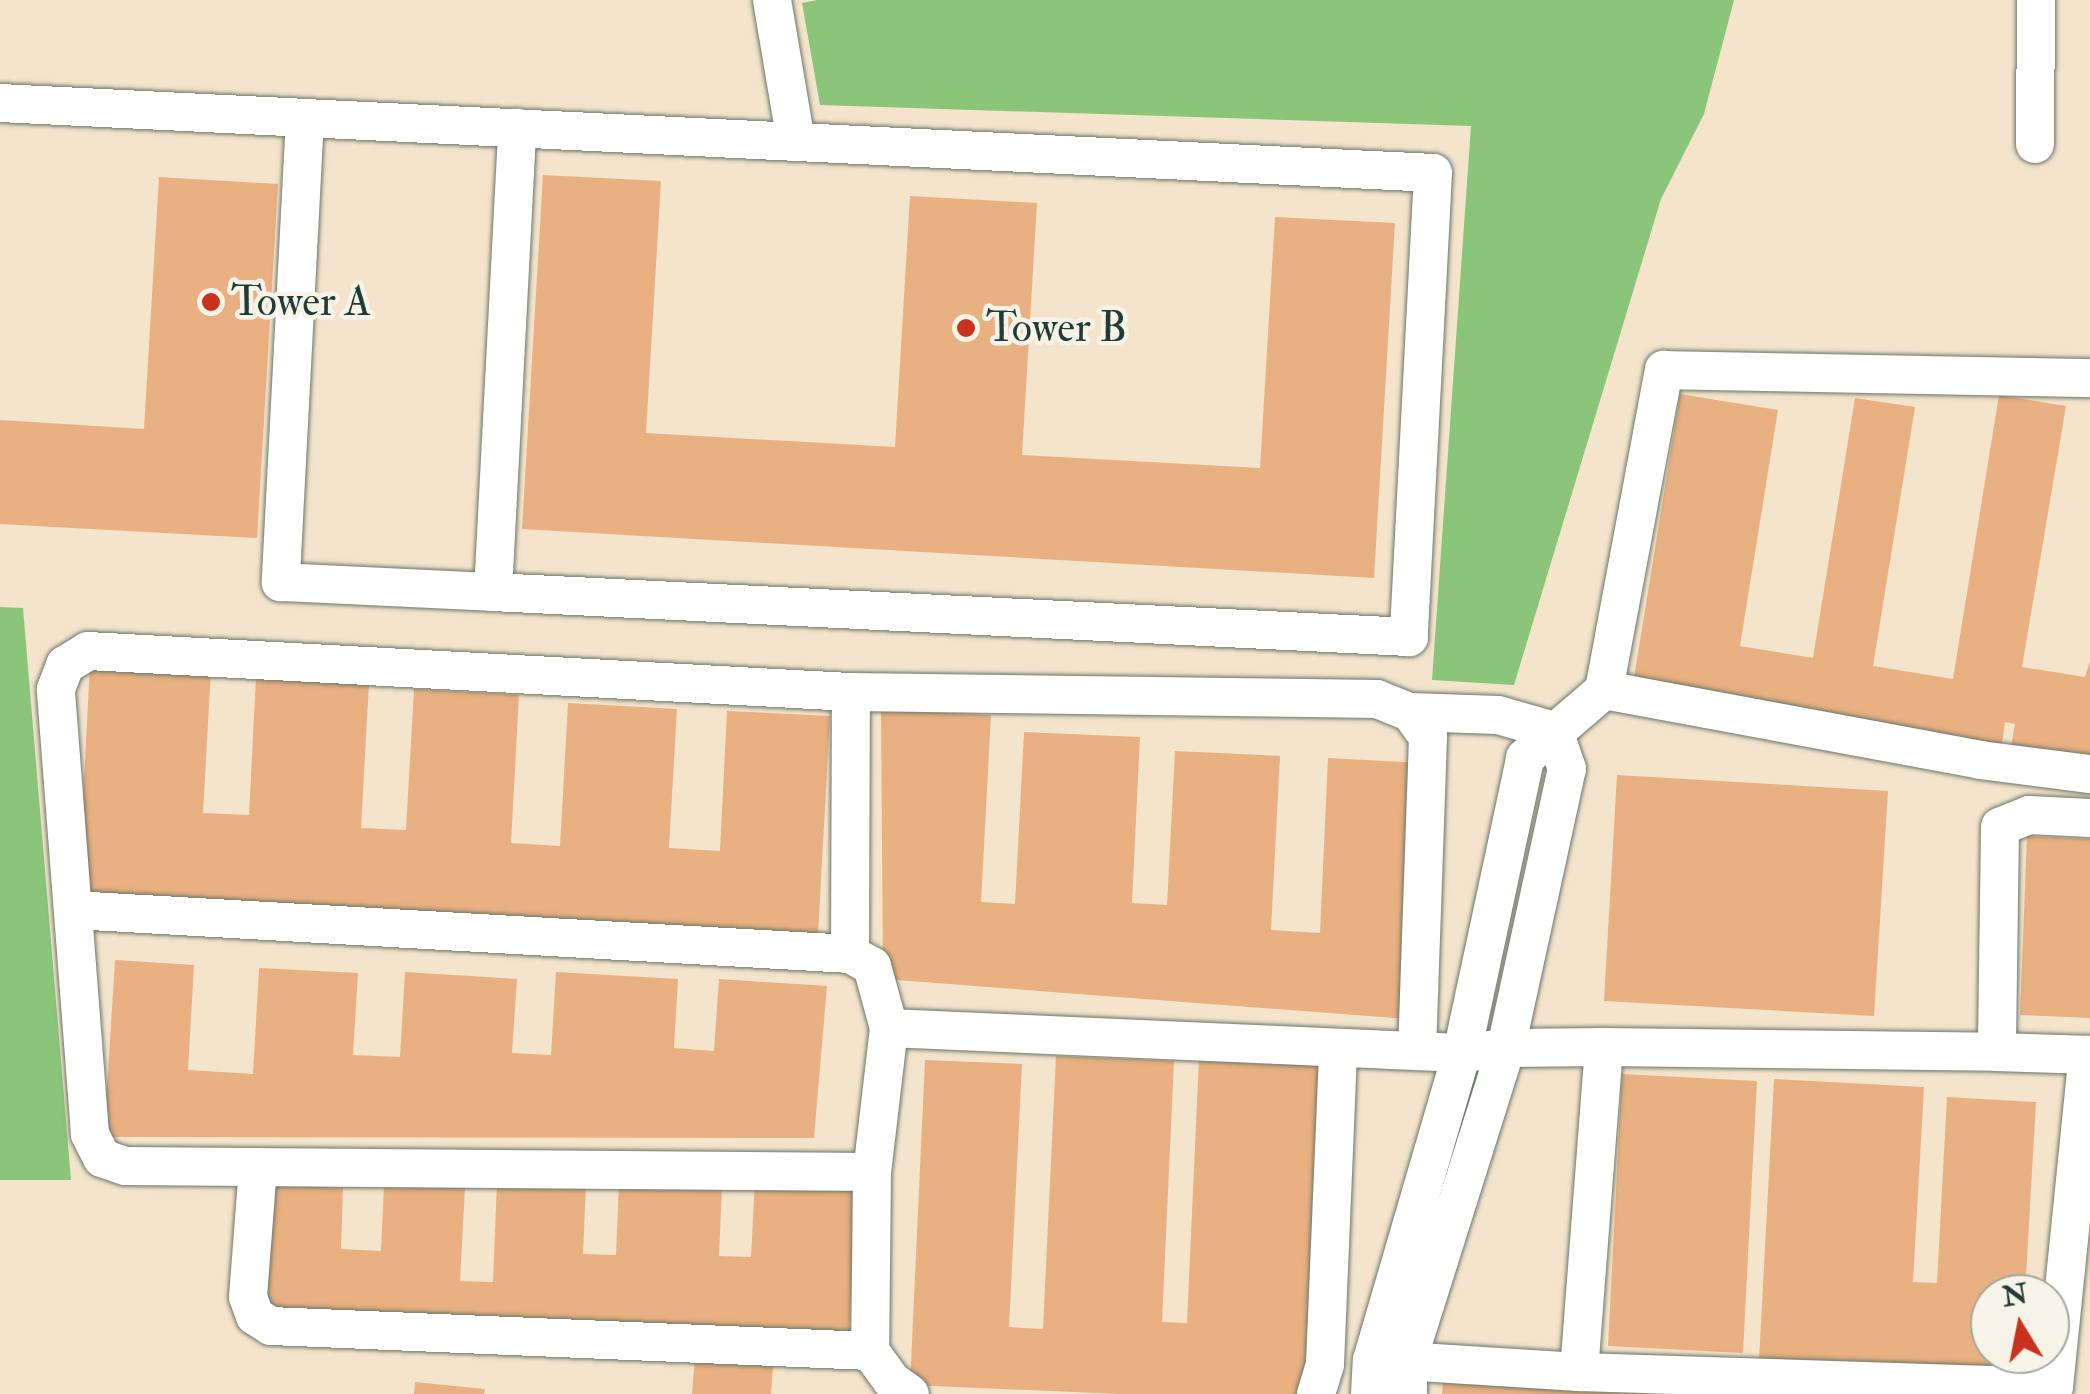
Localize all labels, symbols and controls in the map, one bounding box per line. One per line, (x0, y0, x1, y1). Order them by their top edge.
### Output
place label: Tower A (231, 277, 371, 327)
marker: Tower A (200, 291, 222, 313)
place label: Tower B (986, 303, 1127, 353)
marker: Tower B (955, 317, 977, 339)
north arrow (1970, 1274, 2070, 1374)
text: N (2000, 1277, 2030, 1315)

